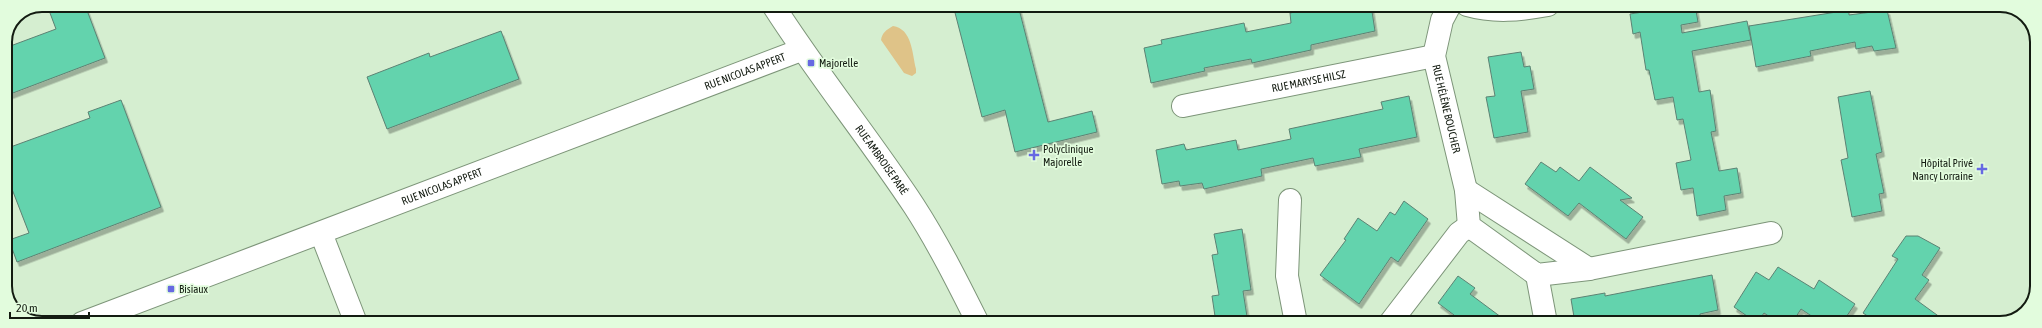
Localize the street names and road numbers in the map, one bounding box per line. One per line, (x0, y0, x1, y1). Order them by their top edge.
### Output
street label: RUE NICOLAS APPERT (703, 50, 787, 92)
street label: RUE HÉLÈNE BOUCHER (1430, 63, 1463, 155)
street label: RUE MARYSE HILSZ (1271, 68, 1347, 94)
street label: RUE AMBROISE PARÉ (853, 123, 911, 197)
street label: RUE NICOLAS APPERT (400, 165, 484, 207)

